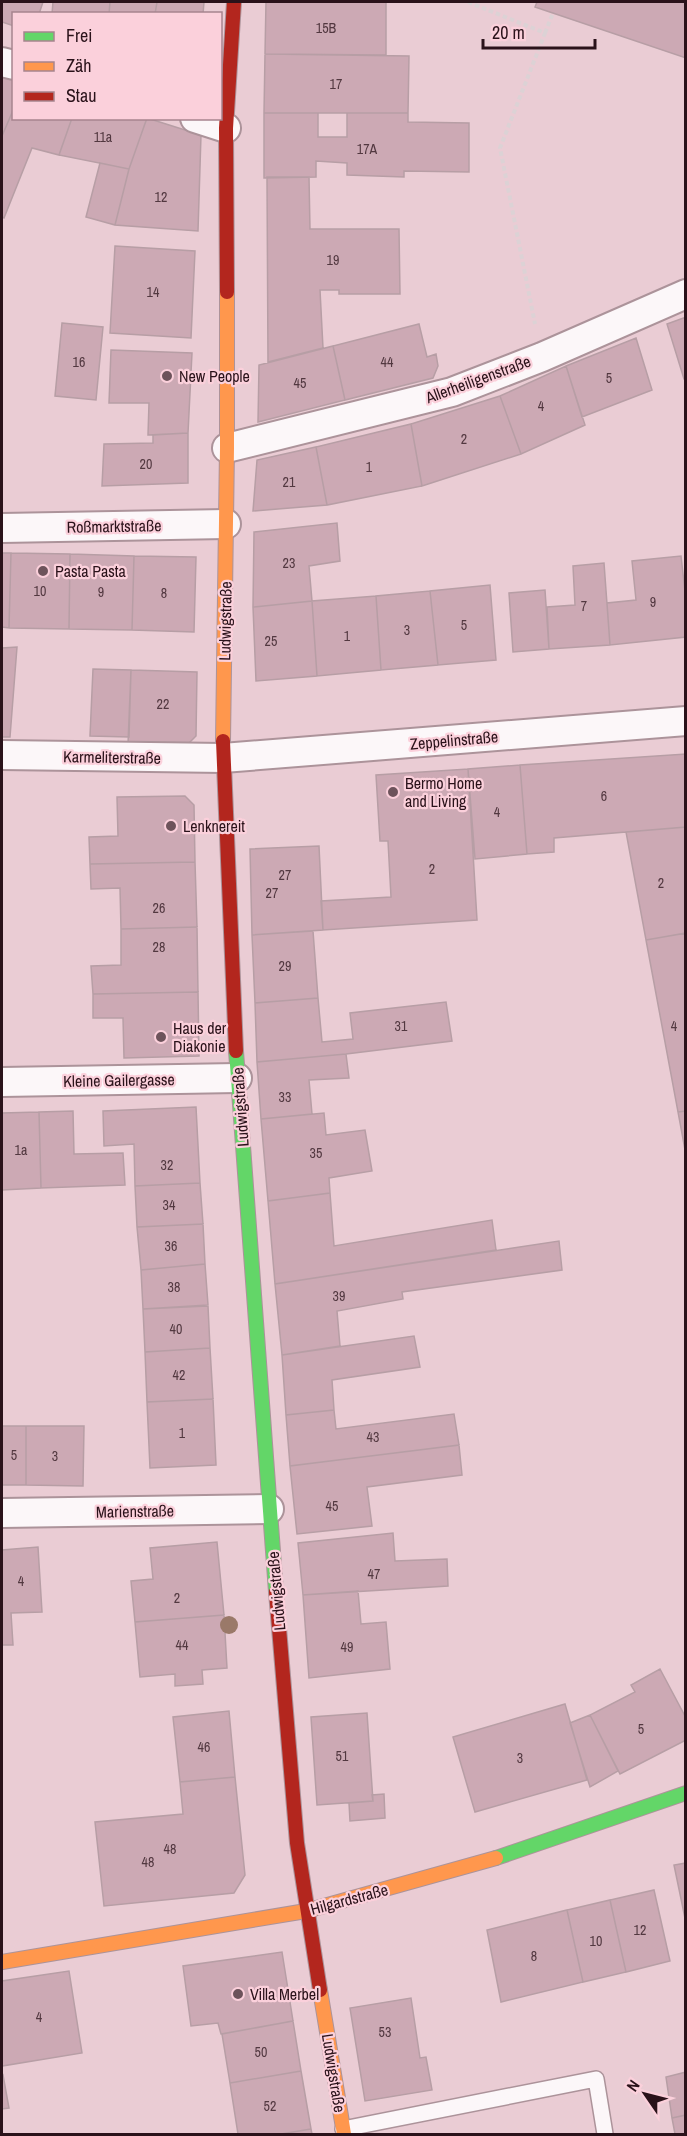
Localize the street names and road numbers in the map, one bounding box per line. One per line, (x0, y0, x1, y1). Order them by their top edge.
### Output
street label: Allerheiligenstraße (422, 350, 534, 409)
street label: Roßmarktstraße (66, 514, 162, 538)
street label: Ludwigstraße (213, 581, 237, 661)
street label: Zeppelinstraße (409, 725, 499, 755)
street label: Karmeliterstraße (63, 745, 161, 769)
street label: Ludwigstraße (226, 1067, 254, 1147)
street label: Kleine Gailergasse (63, 1068, 175, 1092)
street label: Marienstraße (96, 1499, 174, 1523)
street label: Ludwigstraße (262, 1550, 290, 1632)
street label: Hilgardstraße (308, 1878, 390, 1920)
street label: Ludwigstraße (317, 2032, 351, 2114)

